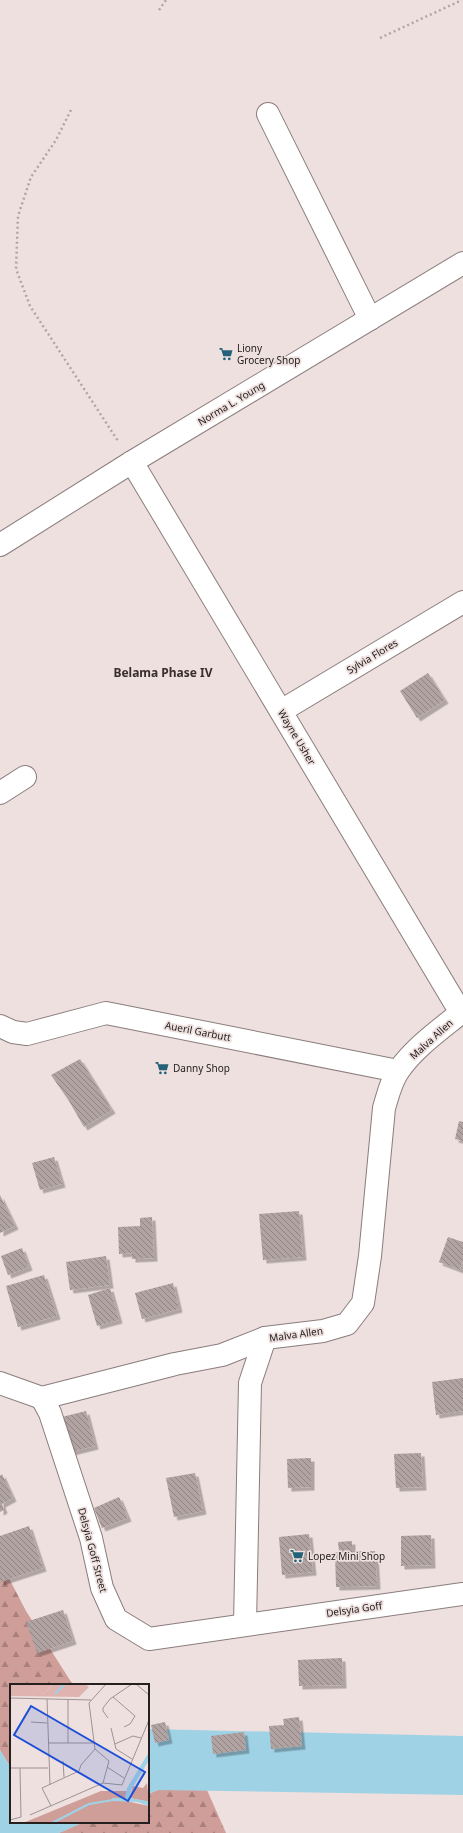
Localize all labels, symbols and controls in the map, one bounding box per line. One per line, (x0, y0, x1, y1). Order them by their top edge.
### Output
place label: Liony Grocery Shop (237, 341, 300, 367)
supermarket icon: Liony Grocery Shop (218, 346, 234, 362)
street label: Norma L. Young (195, 378, 267, 428)
street label: Sylvia Flores (344, 635, 400, 677)
district label: Belama Phase IV (113, 664, 213, 681)
street label: Wayne Usher (275, 707, 319, 767)
street label: Malva Allen (406, 1016, 456, 1062)
street label: Aueril Garbutt (164, 1018, 232, 1044)
supermarket icon: Danny Shop (154, 1060, 170, 1076)
place label: Danny Shop (173, 1061, 230, 1075)
street label: Malva Allen (268, 1323, 324, 1345)
street label: Delsyia Goff Street (75, 1506, 111, 1594)
supermarket icon: Lopez Mini Shop (289, 1548, 305, 1564)
place label: Lopez Mini Shop (308, 1549, 385, 1563)
street label: Delsyia Goff (325, 1598, 384, 1620)
inset map (10, 1684, 149, 1823)

